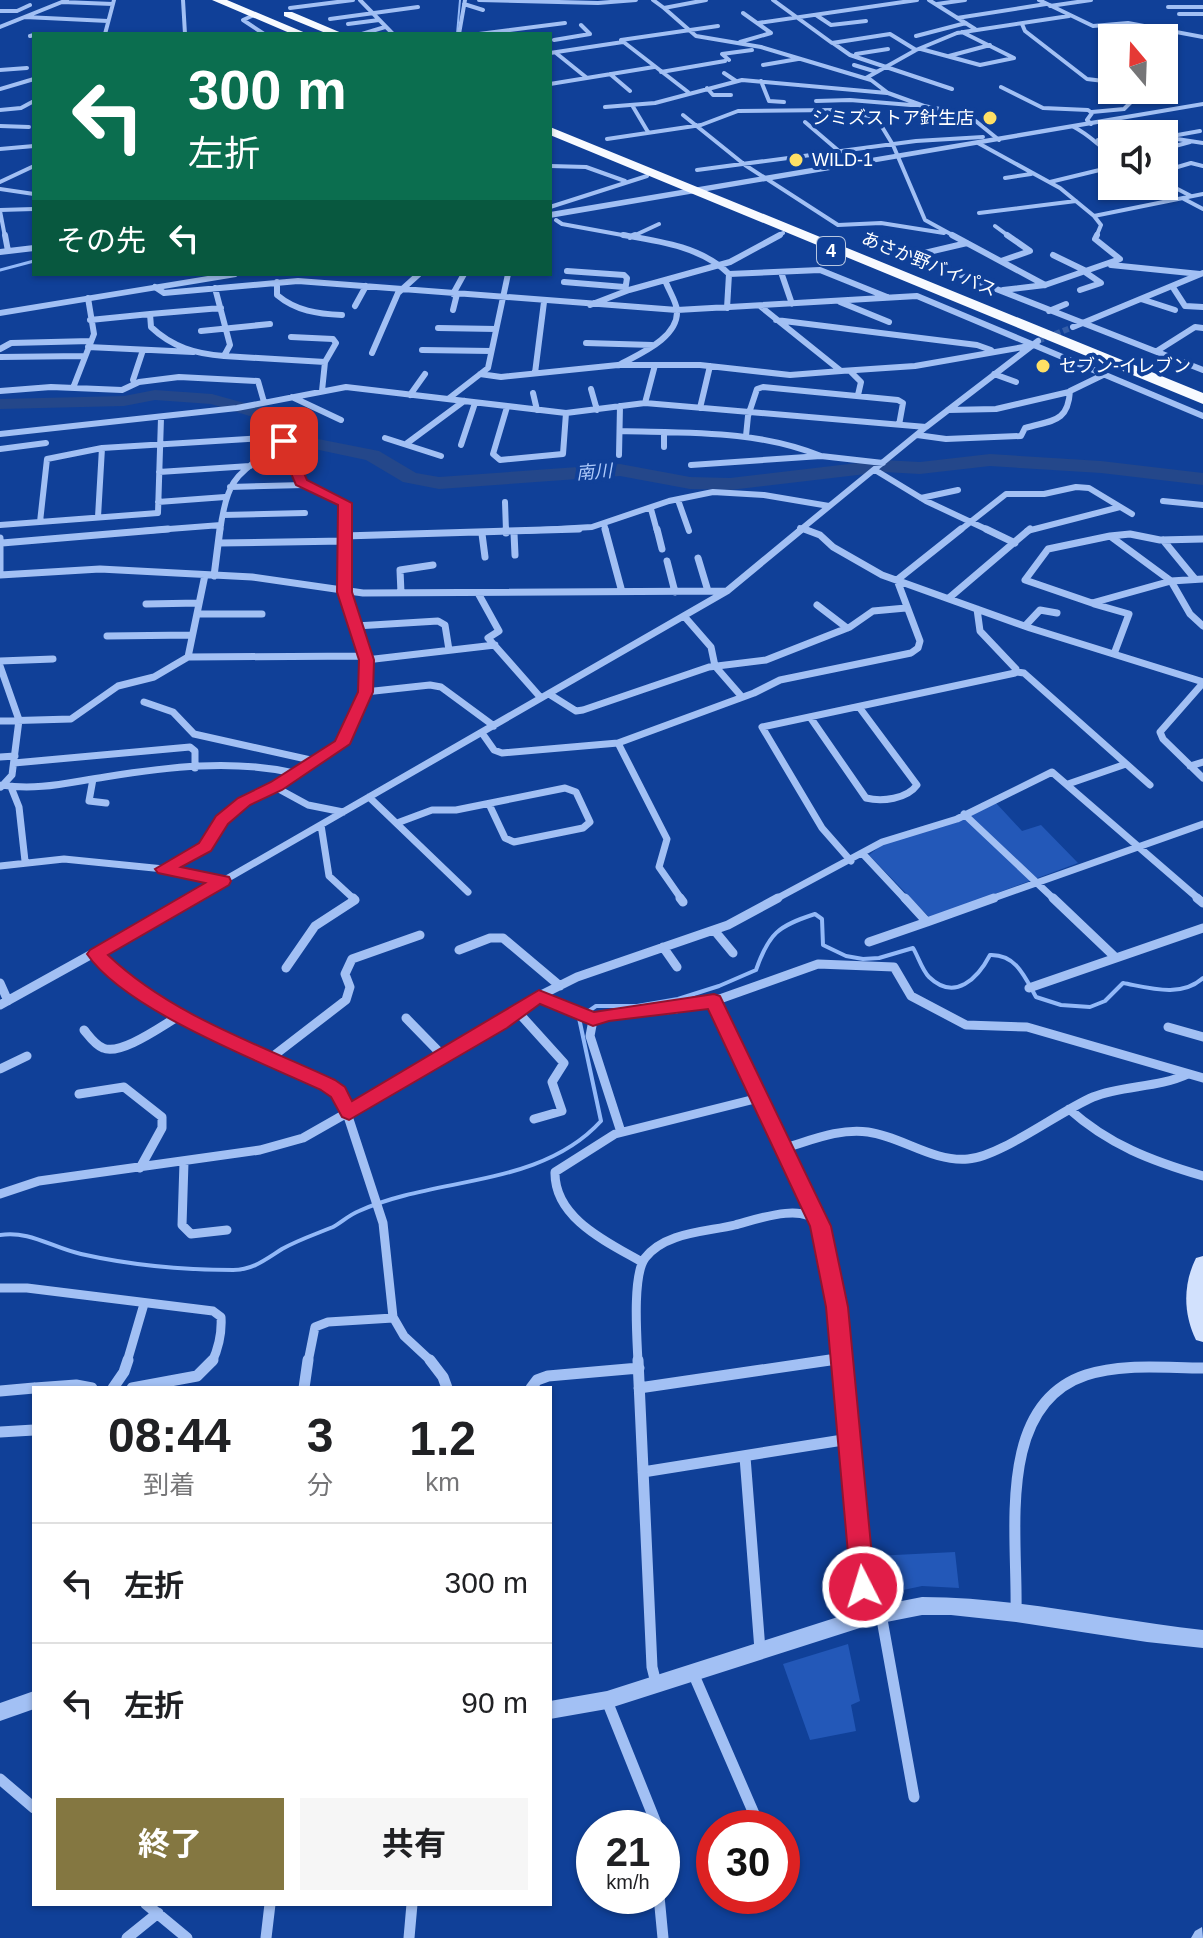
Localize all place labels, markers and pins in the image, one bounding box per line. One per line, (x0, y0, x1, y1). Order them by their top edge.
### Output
place label: シミズストア針生店 (812, 108, 974, 128)
marker: シミズストア針生店 (981, 109, 999, 127)
place label: WILD-1 (812, 150, 873, 170)
marker: WILD-1 (787, 151, 805, 169)
place label: セブン-イレブン (1059, 356, 1191, 376)
marker: セブン-イレブン (1034, 357, 1052, 375)
pin (250, 407, 318, 475)

